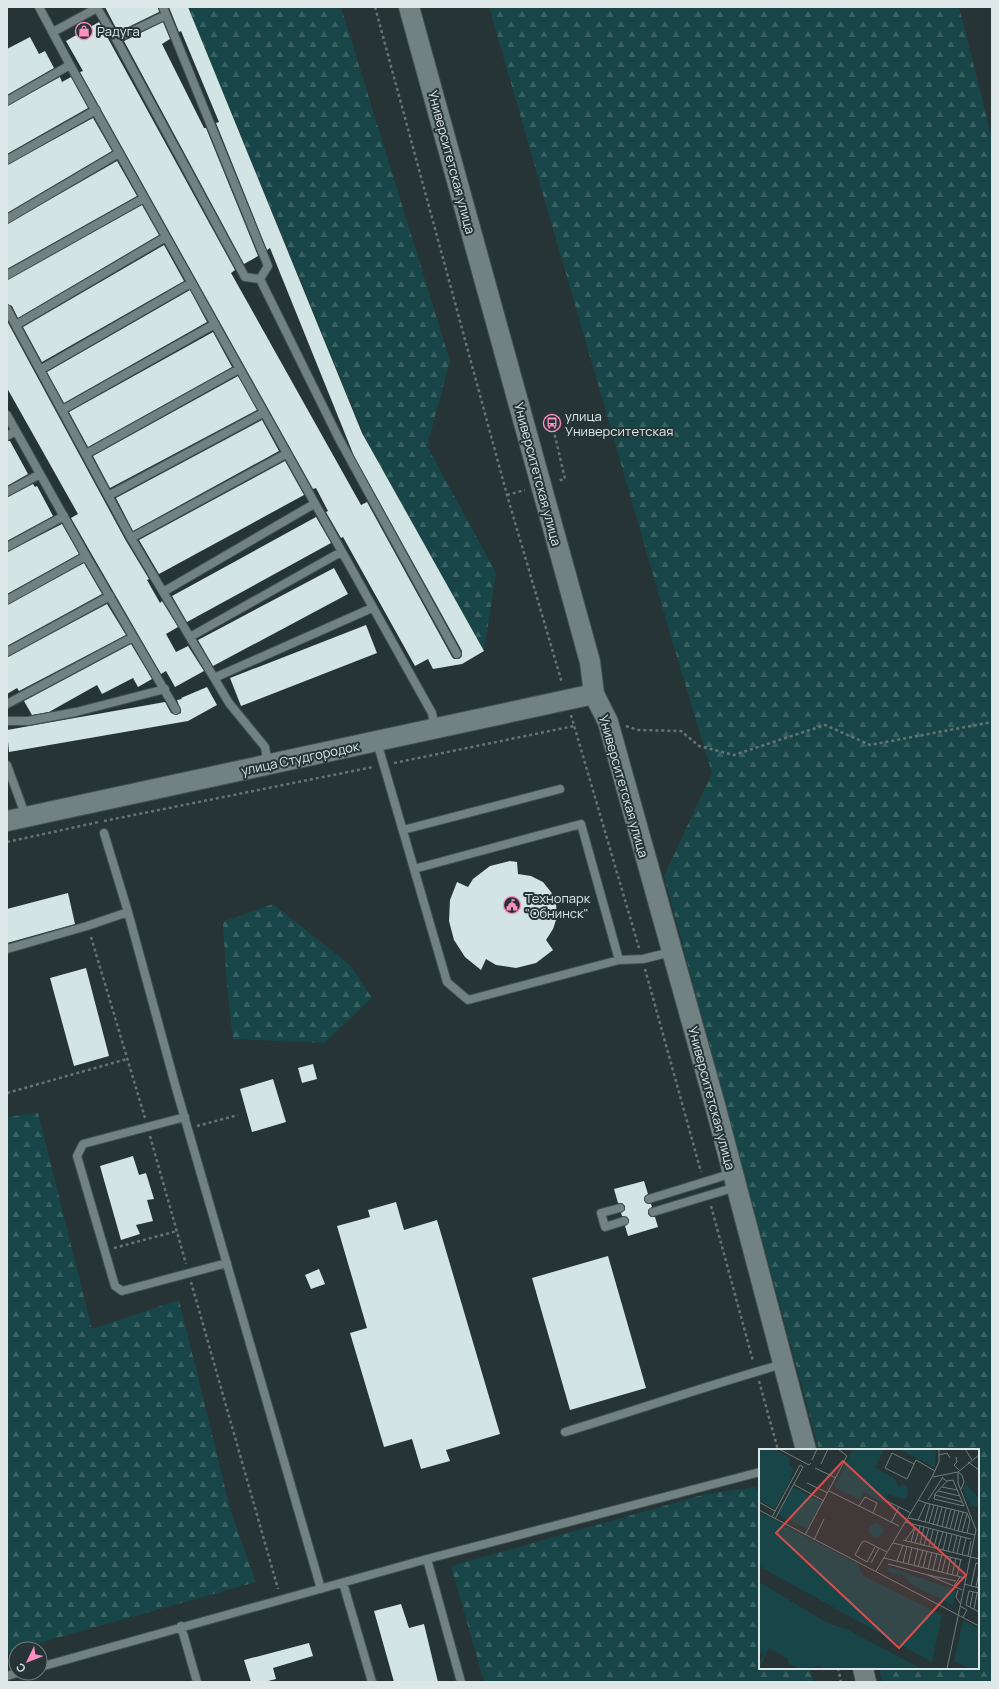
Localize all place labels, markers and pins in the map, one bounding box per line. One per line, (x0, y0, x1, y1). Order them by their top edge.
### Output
shop icon: Радуга (74, 21, 94, 41)
place label: Радуга (97, 22, 140, 40)
place label: улица Университетская (565, 407, 673, 440)
bus stop icon: улица Университетская (542, 413, 562, 433)
place label: Технопарк "Обнинск" (525, 889, 591, 922)
public building icon: Технопарк "Обнинск" (502, 895, 522, 915)

